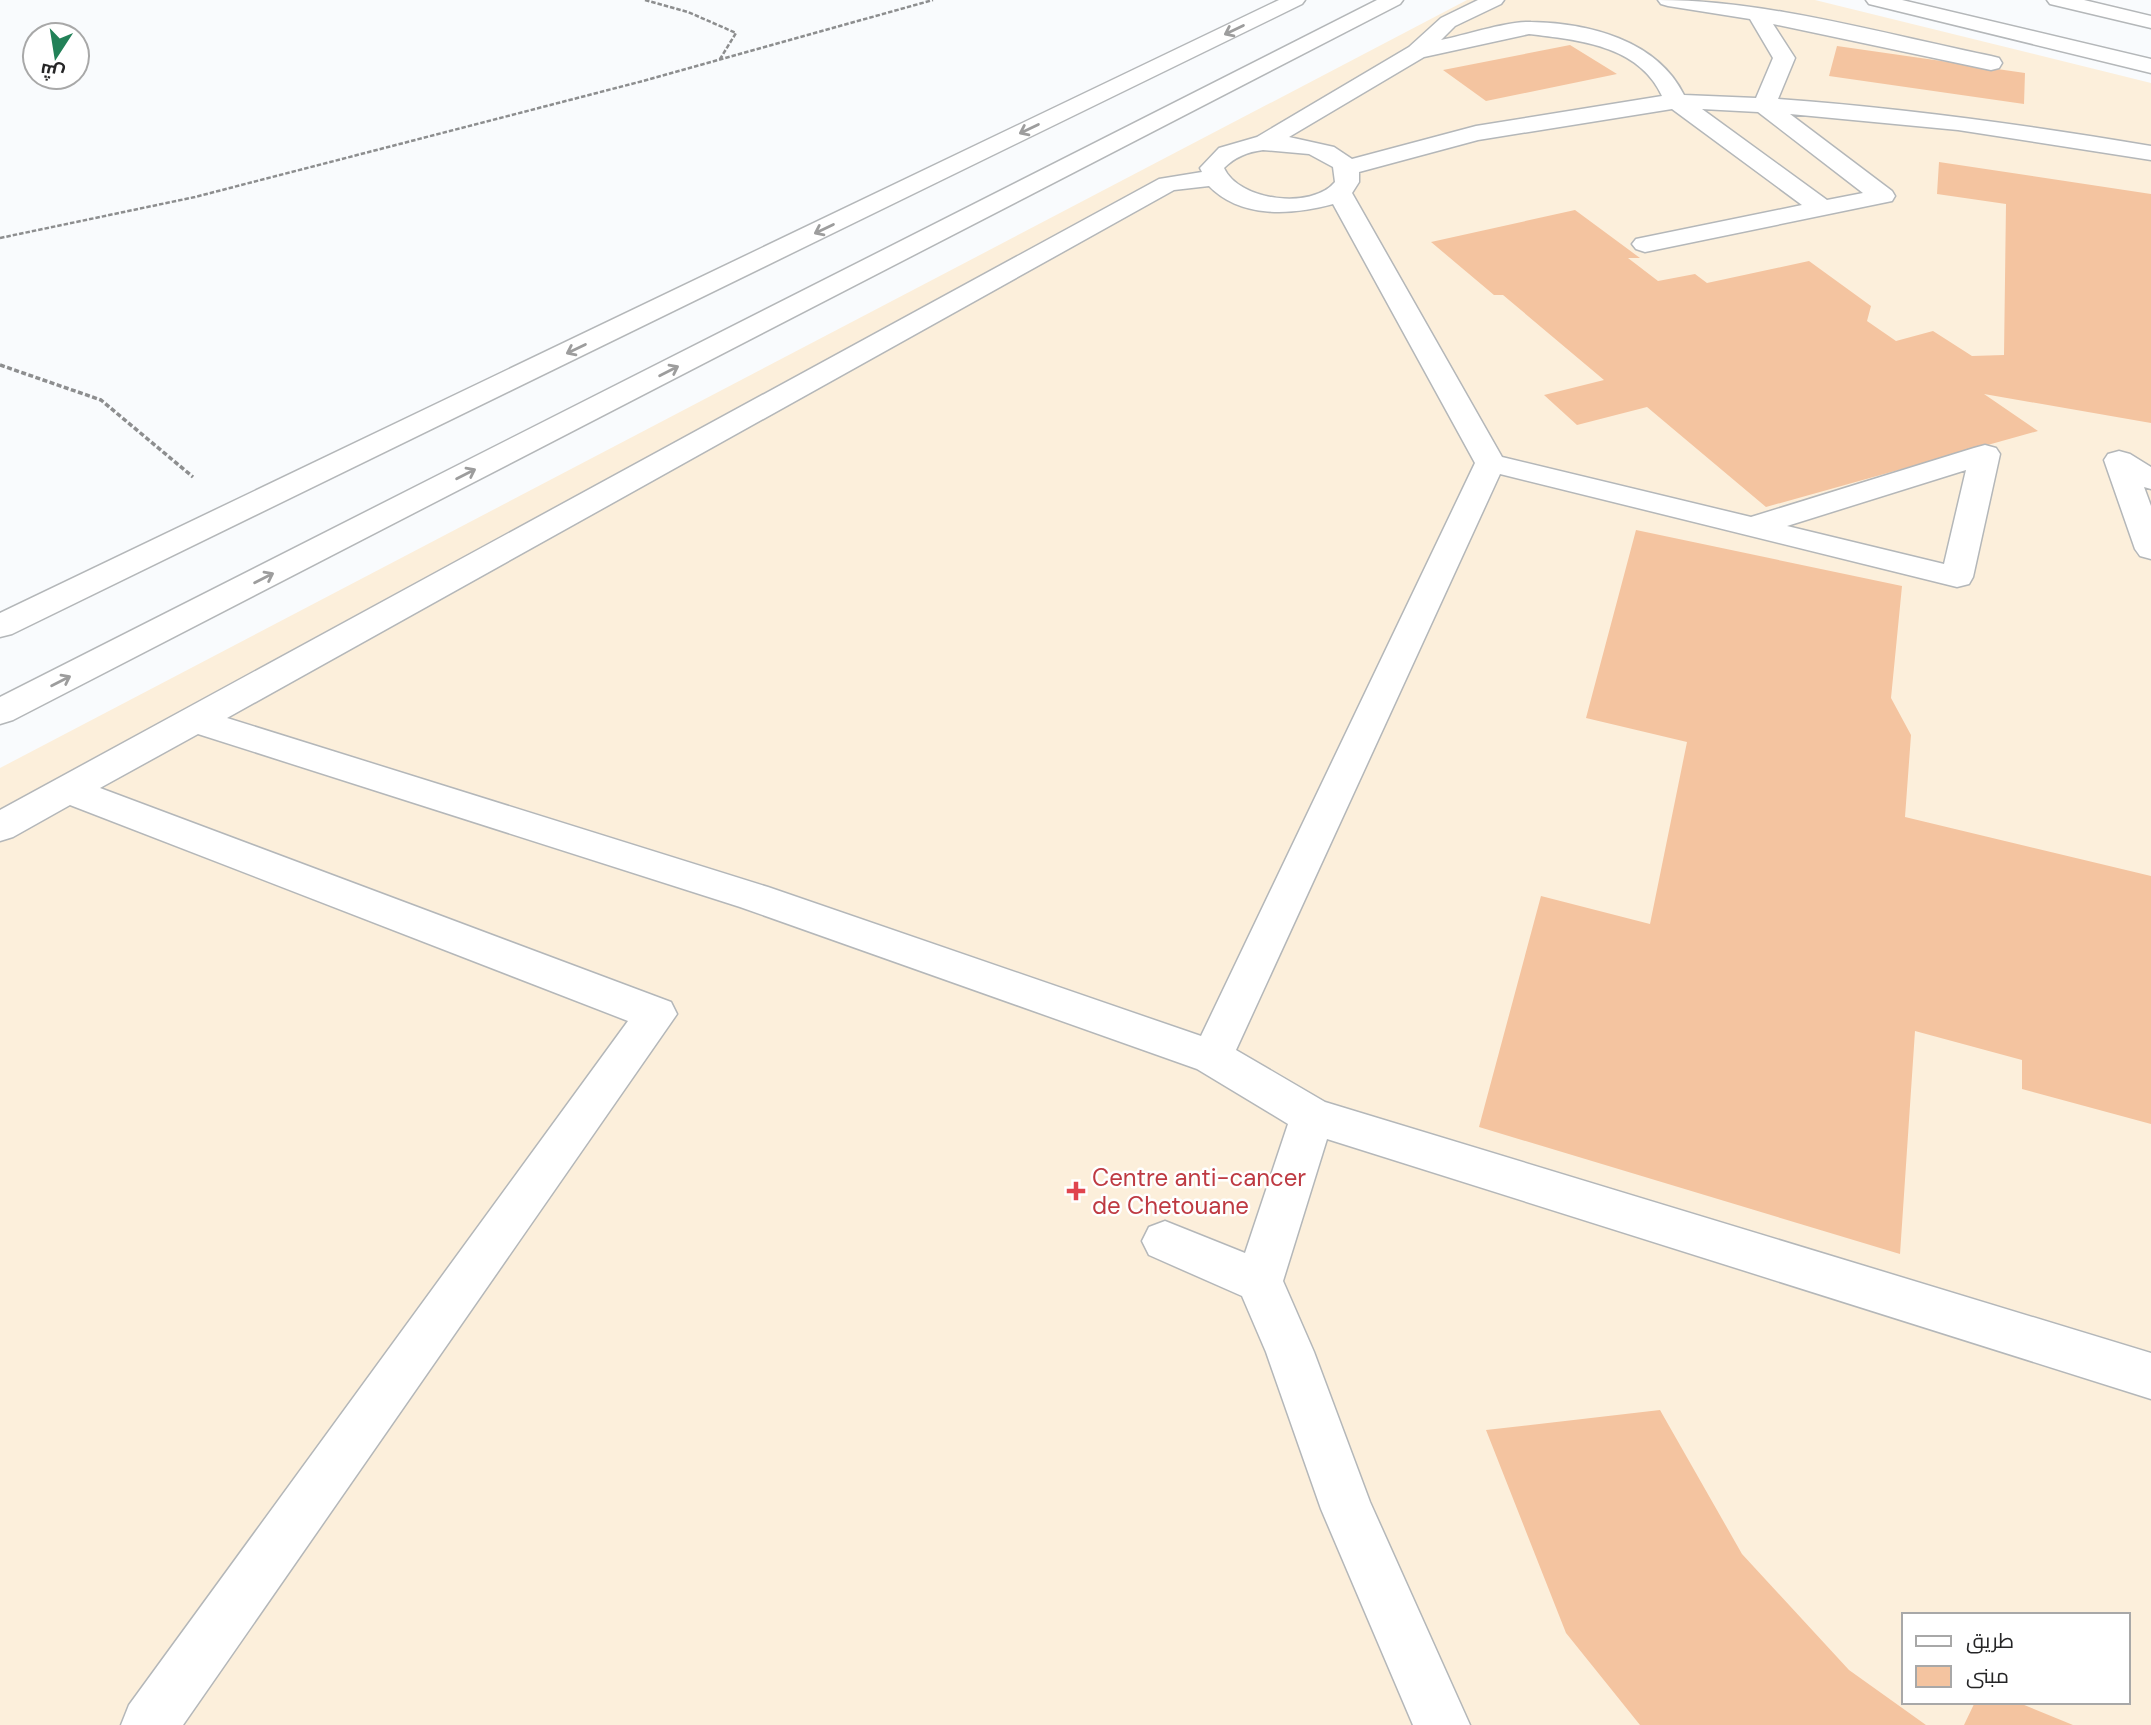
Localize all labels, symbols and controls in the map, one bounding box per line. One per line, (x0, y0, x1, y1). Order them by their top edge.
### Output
north arrow (21, 21, 91, 91)
one-way arrow (1224, 23, 1245, 37)
text: ش (38, 57, 67, 87)
one-way arrow (1019, 123, 1040, 137)
one-way arrow (814, 222, 835, 236)
one-way arrow (566, 343, 587, 357)
one-way arrow (658, 363, 679, 377)
one-way arrow (456, 467, 476, 481)
one-way arrow (253, 571, 274, 585)
one-way arrow (50, 673, 71, 687)
place label: Centre anti-cancer de Chetouane (1092, 1162, 1306, 1221)
marker: Centre anti-cancer de Chetouane (1066, 1181, 1086, 1201)
legend (1902, 1613, 2130, 1704)
text: طريق (1966, 1627, 2014, 1655)
text: مبنى (1966, 1662, 2009, 1690)

